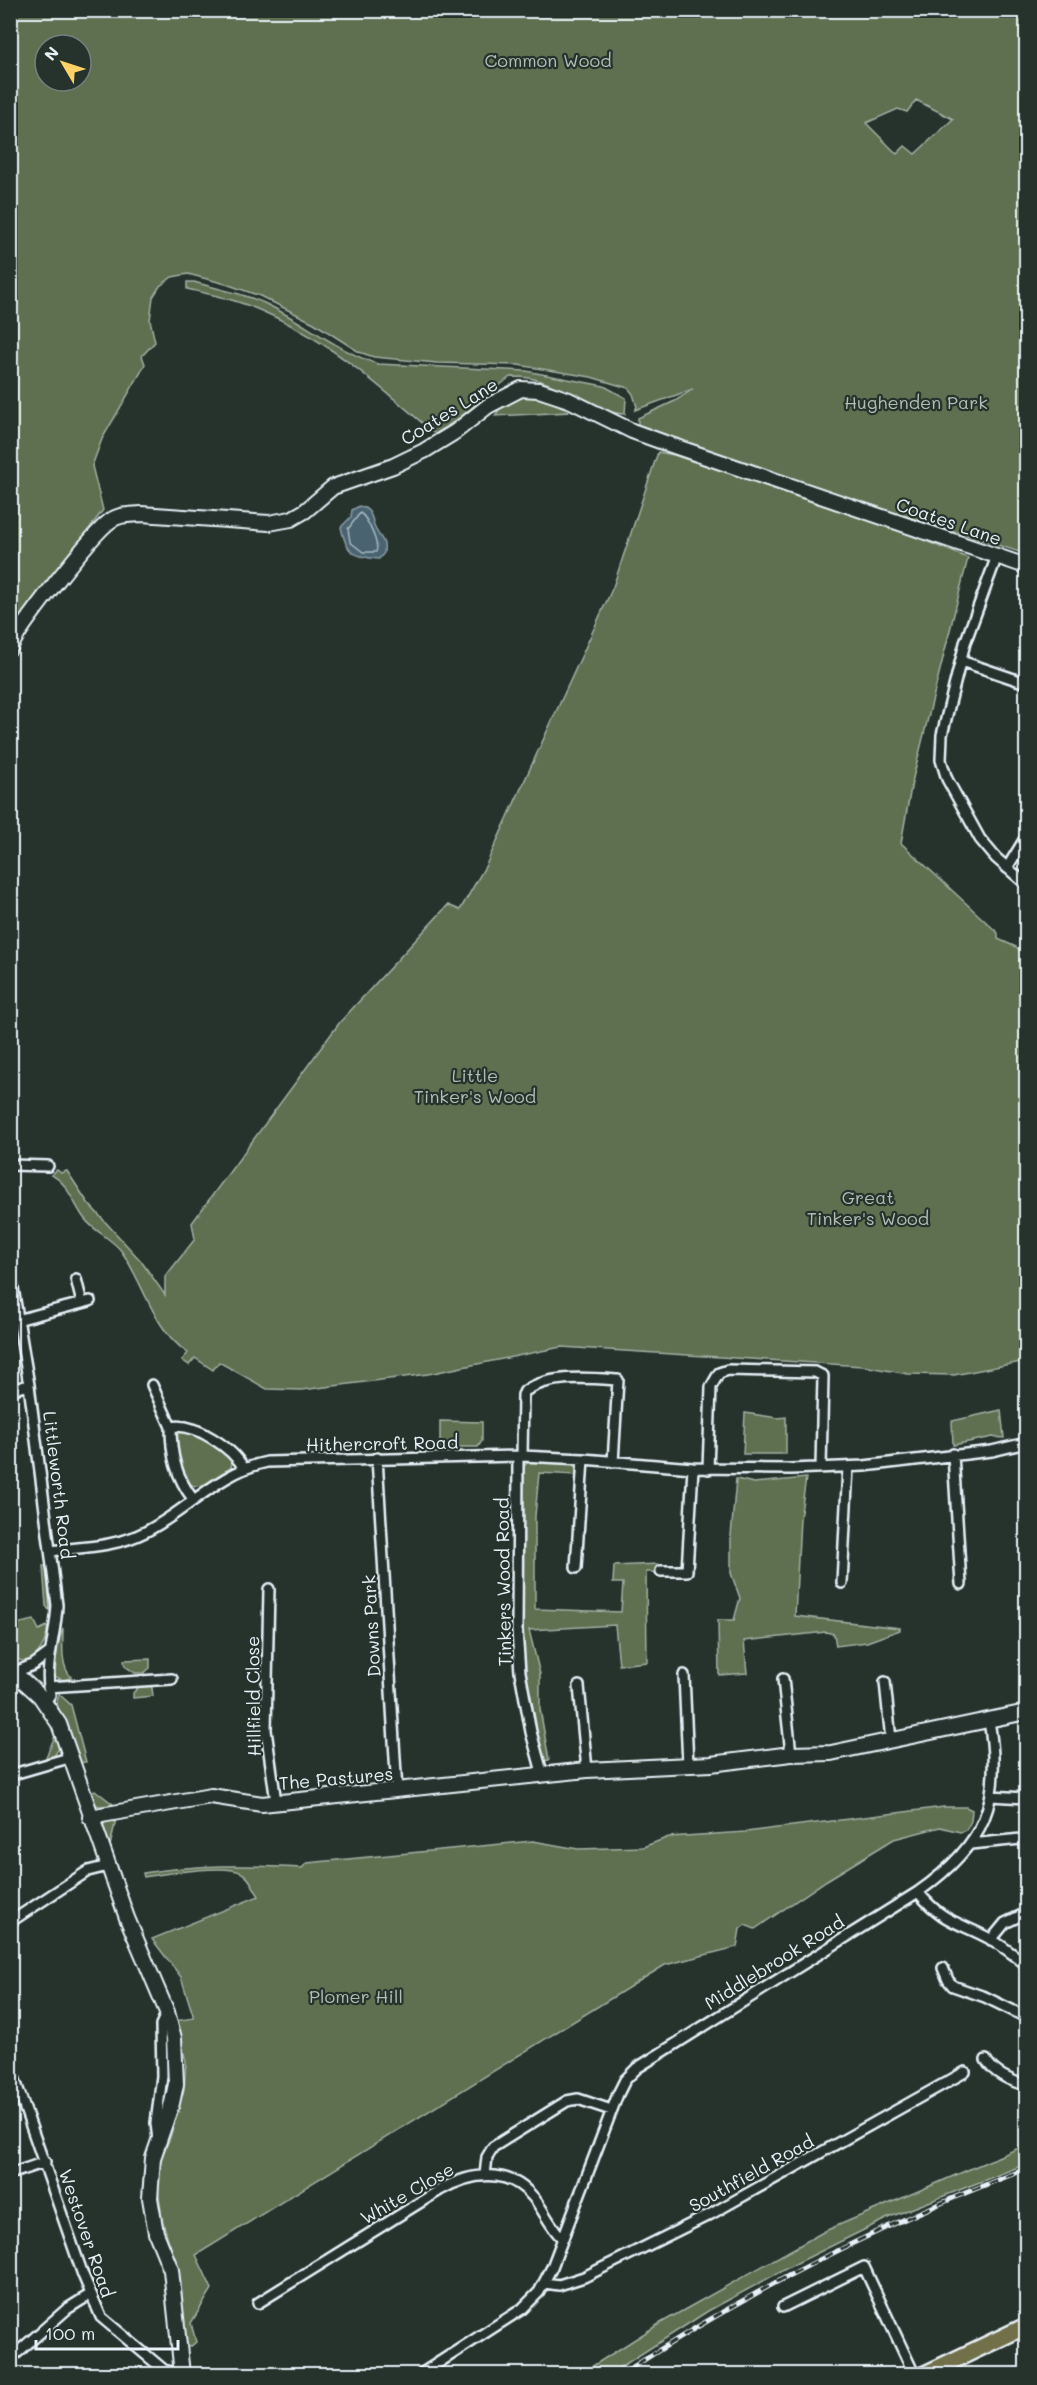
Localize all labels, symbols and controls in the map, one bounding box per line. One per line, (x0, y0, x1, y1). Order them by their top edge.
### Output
north arrow (33, 33, 93, 93)
text: N (39, 42, 63, 65)
park label: Common Wood (484, 48, 612, 72)
street label: Coates Lane (396, 372, 502, 450)
park label: Hughenden Park (844, 390, 988, 414)
street label: Coates Lane (893, 492, 1005, 550)
park label: Little Tinker's Wood (414, 1063, 536, 1108)
park label: Great Tinker's Wood (807, 1185, 929, 1230)
street label: Littleworth Road (38, 1410, 80, 1560)
street label: Hithercroft Road (306, 1430, 458, 1456)
street label: Tinkers Wood Road (490, 1497, 516, 1667)
street label: Downs Park (356, 1574, 386, 1678)
street label: Hillfield Close (240, 1635, 266, 1757)
street label: The Pastures (278, 1761, 394, 1795)
street label: Middlebrook Road (700, 1909, 848, 2015)
park label: Plomer Hill (309, 1984, 403, 2008)
street label: Southfield Road (684, 2129, 818, 2217)
street label: White Close (356, 2157, 458, 2229)
street label: Westover Road (54, 2165, 120, 2301)
scale bar (36, 2313, 178, 2351)
text: 100 m (45, 2321, 95, 2345)

